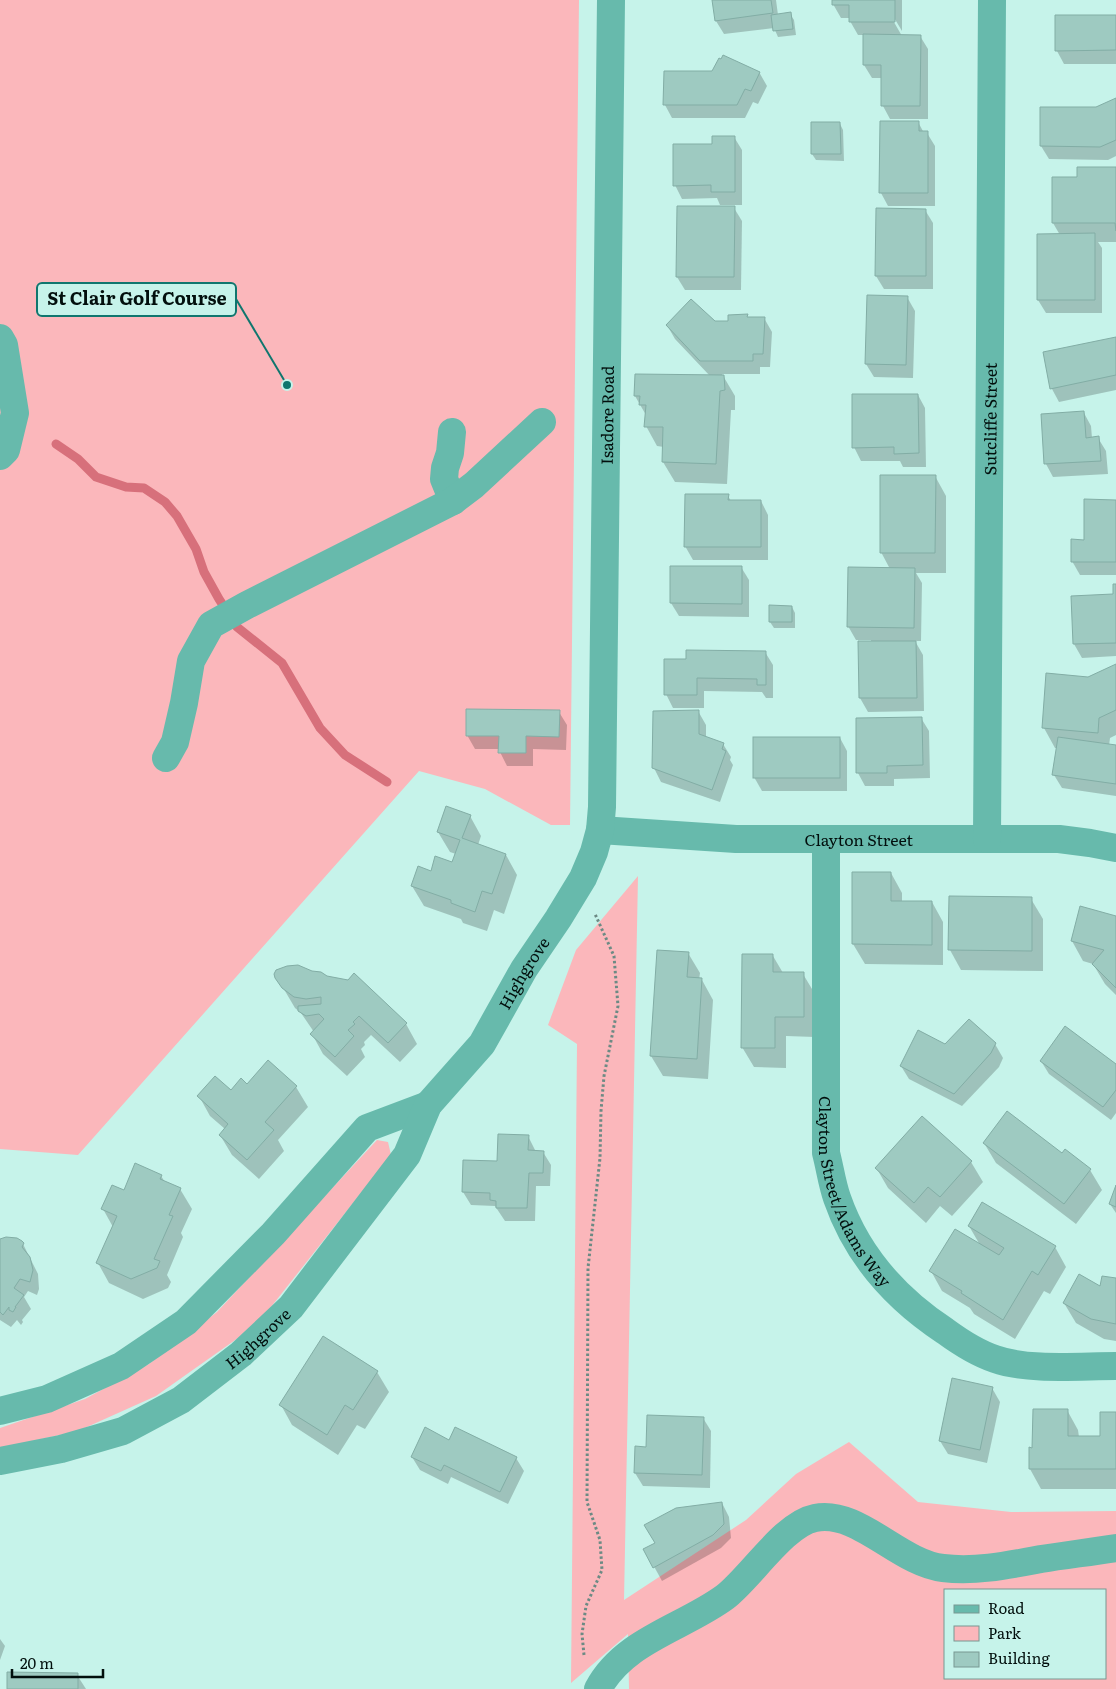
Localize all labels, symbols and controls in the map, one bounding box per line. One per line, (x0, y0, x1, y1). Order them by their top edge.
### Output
callout: St Clair Golf Course (37, 283, 236, 316)
text: St Clair Golf Course (47, 284, 227, 311)
street label: Sutcliffe Street (977, 362, 1002, 475)
street label: Isadore Road (594, 365, 619, 465)
street label: Clayton Street (804, 827, 914, 851)
street label: Highgrove (492, 932, 555, 1013)
street label: Clayton Street/Adams Way (814, 1096, 898, 1292)
street label: Highgrove (220, 1302, 295, 1374)
legend (944, 1589, 1106, 1679)
text: Road (988, 1596, 1024, 1619)
text: Park (988, 1621, 1022, 1644)
scale bar (12, 1646, 104, 1678)
text: Building (988, 1646, 1050, 1669)
text: 20 m (20, 1651, 54, 1674)

